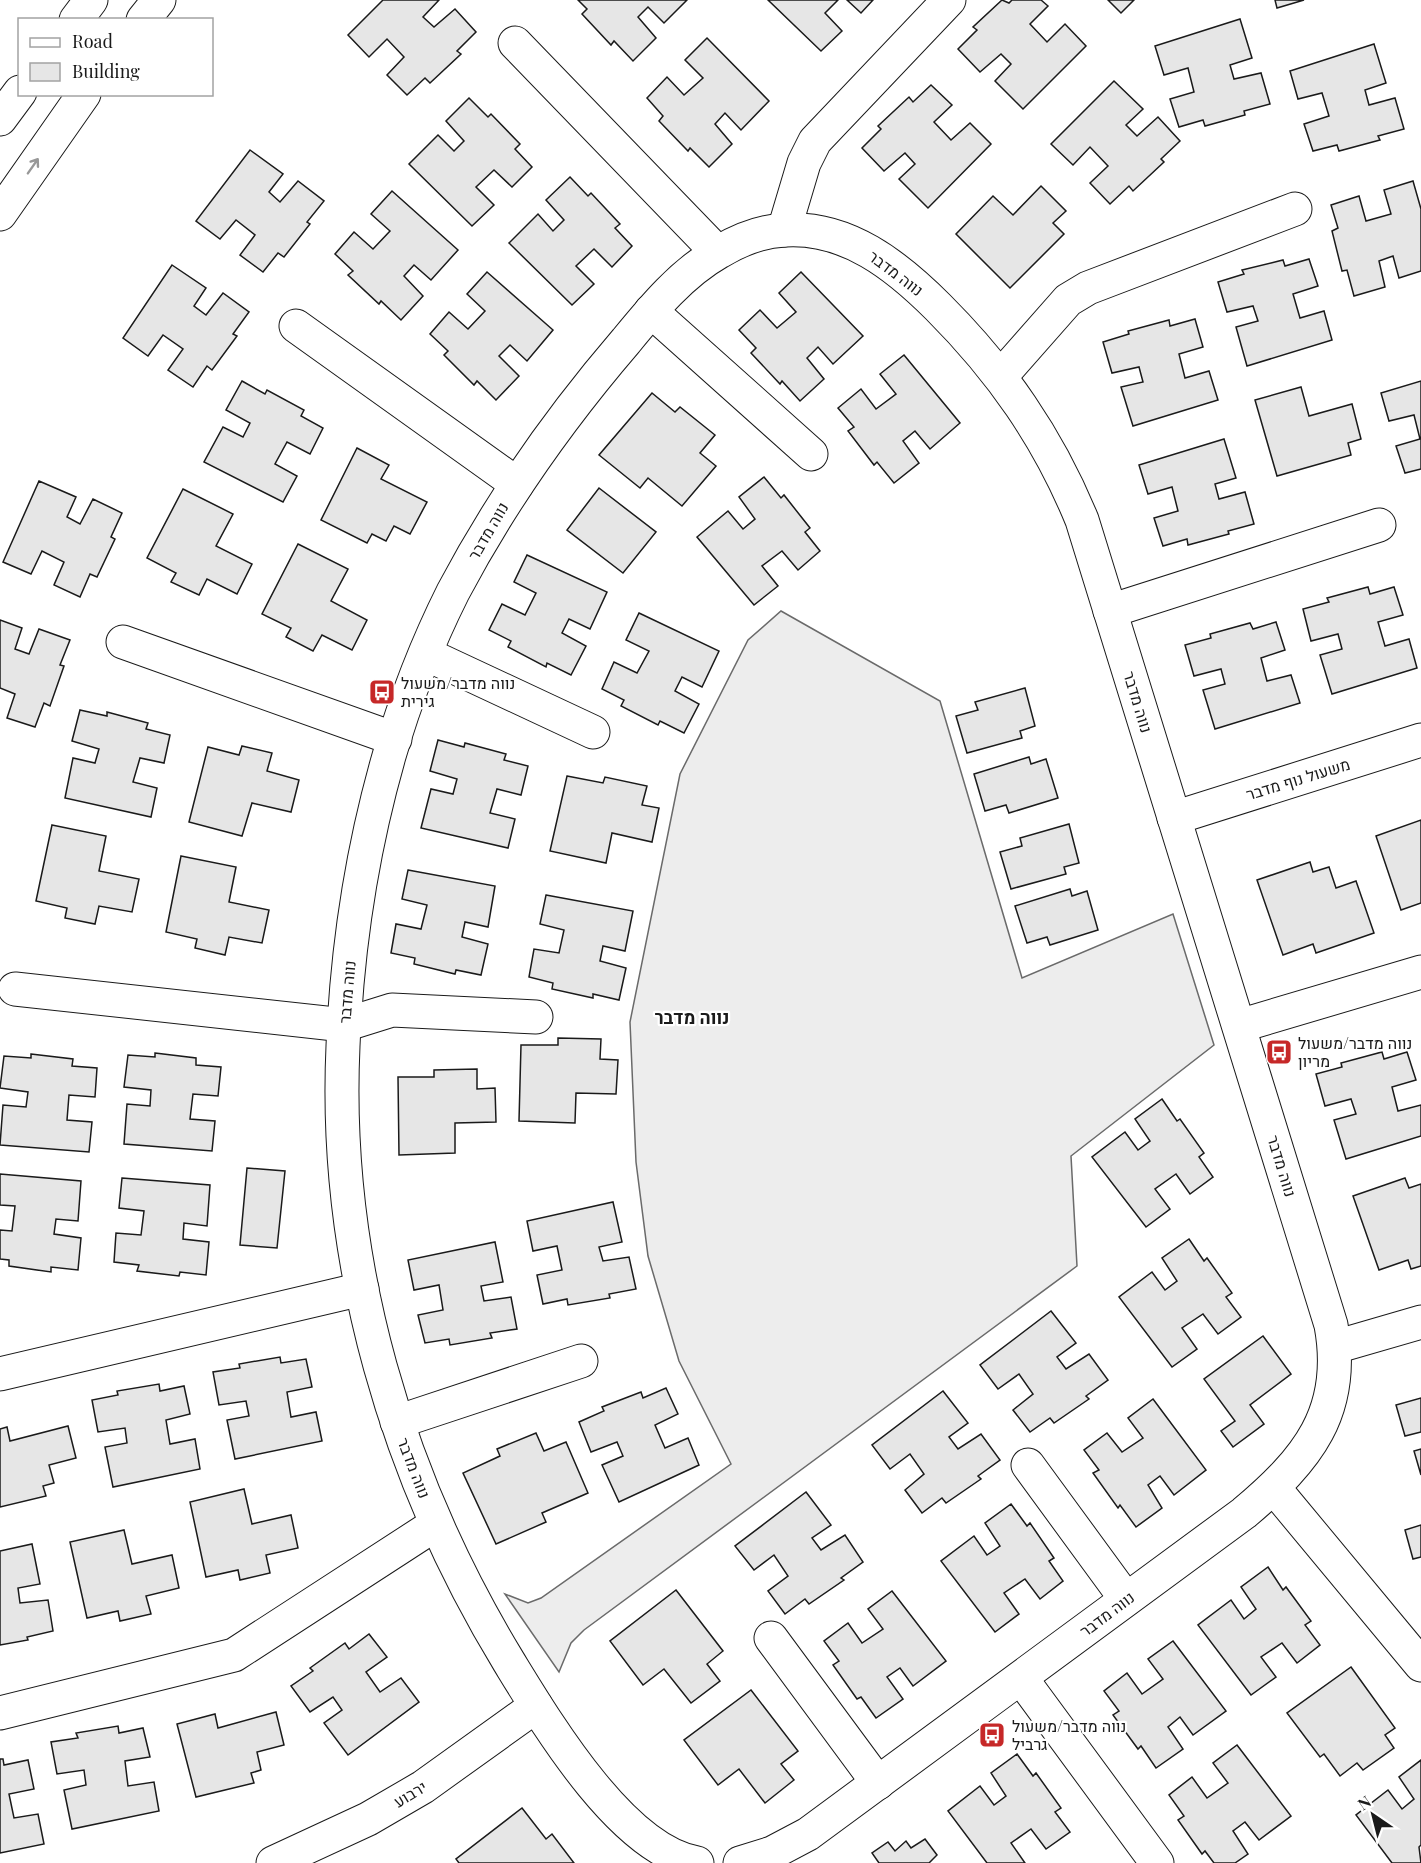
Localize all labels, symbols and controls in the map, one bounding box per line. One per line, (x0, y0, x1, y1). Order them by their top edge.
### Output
legend (18, 18, 213, 96)
text: Road (72, 29, 113, 53)
text: Building (72, 59, 140, 83)
one-way arrow (27, 158, 39, 174)
street label: נווה מדבר (865, 245, 928, 300)
street label: נווה מדבר (463, 498, 513, 563)
street label: נווה מדבר (1119, 668, 1158, 735)
place label: נווה מדבר/משעול גירית (401, 672, 515, 711)
bus stop icon: נווה מדבר/משעול גירית (367, 677, 397, 707)
street label: משעול נוף מדבר (1243, 753, 1352, 804)
street label: נווה מדבר (333, 959, 360, 1024)
district label: נווה מדבר (655, 1005, 729, 1029)
place label: נווה מדבר/משעול מריון (1298, 1032, 1412, 1071)
bus stop icon: נווה מדבר/משעול מריון (1264, 1037, 1294, 1067)
street label: נווה מדבר (1263, 1132, 1302, 1199)
street label: נווה מדבר (393, 1434, 436, 1501)
street label: נווה מדבר (1075, 1586, 1138, 1641)
place label: נווה מדבר/משעול גרביל (1012, 1715, 1126, 1754)
bus stop icon: נווה מדבר/משעול גרביל (977, 1720, 1007, 1750)
street label: ירבוע (389, 1776, 430, 1812)
north arrow (1343, 1785, 1403, 1845)
text: N (1353, 1790, 1375, 1814)

